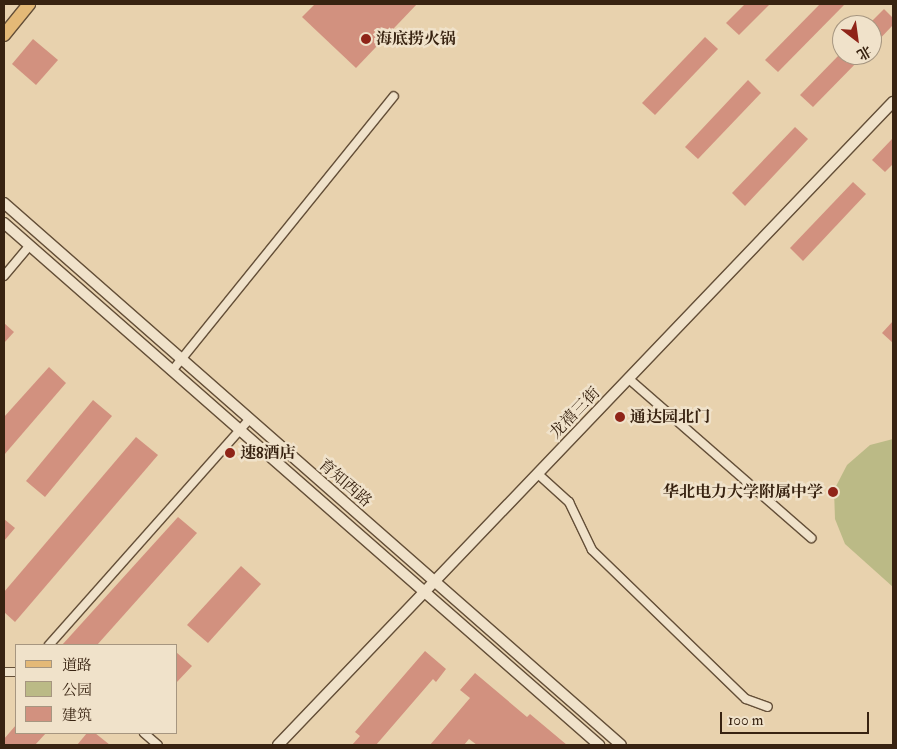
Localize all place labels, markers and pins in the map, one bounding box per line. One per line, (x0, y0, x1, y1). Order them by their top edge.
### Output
place label: 海底捞火锅 (376, 29, 456, 49)
marker: 海底捞火锅 (360, 33, 372, 45)
place label: 通达园北门 (630, 407, 710, 427)
marker: 通达园北门 (614, 411, 626, 423)
place label: 速8酒店 (240, 443, 296, 463)
marker: 速8酒店 (224, 447, 236, 459)
place label: 华北电力大学附属中学 (663, 482, 823, 502)
marker: 华北电力大学附属中学 (827, 486, 839, 498)

